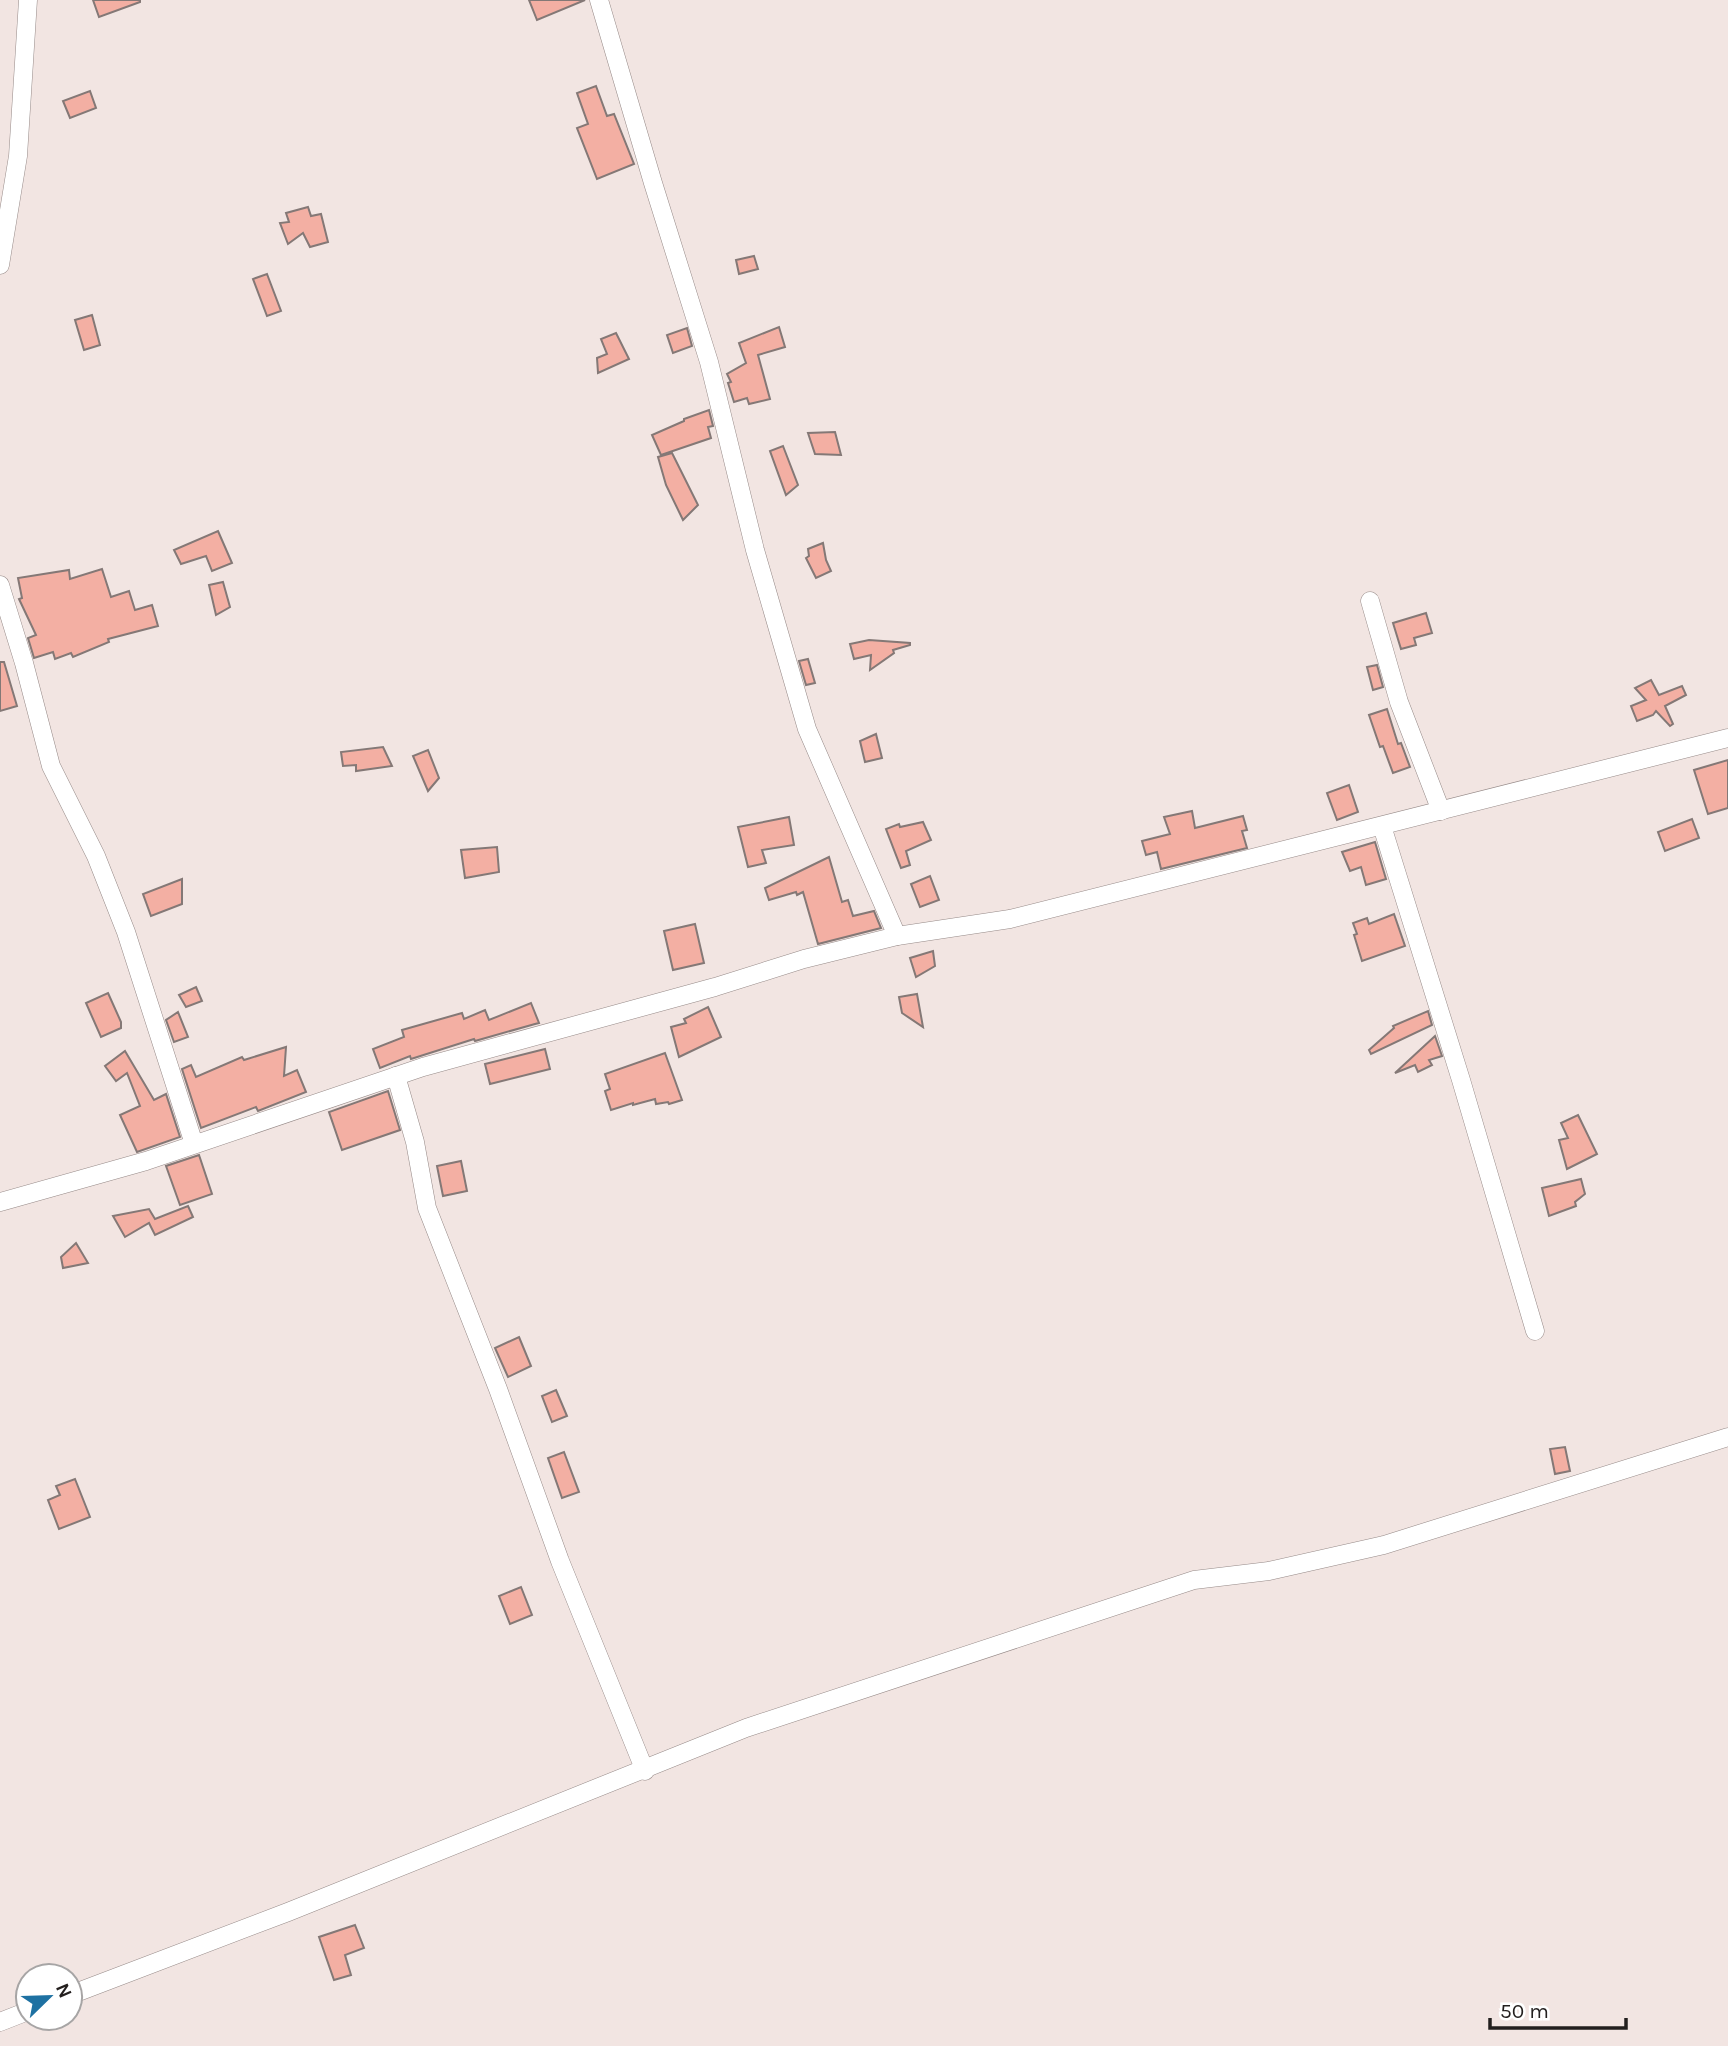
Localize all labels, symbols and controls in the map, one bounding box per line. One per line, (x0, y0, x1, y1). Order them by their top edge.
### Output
north arrow (14, 1962, 84, 2032)
text: N (51, 1980, 77, 2001)
scale bar (1490, 1986, 1626, 2030)
text: 50 m (1500, 1999, 1549, 2023)

